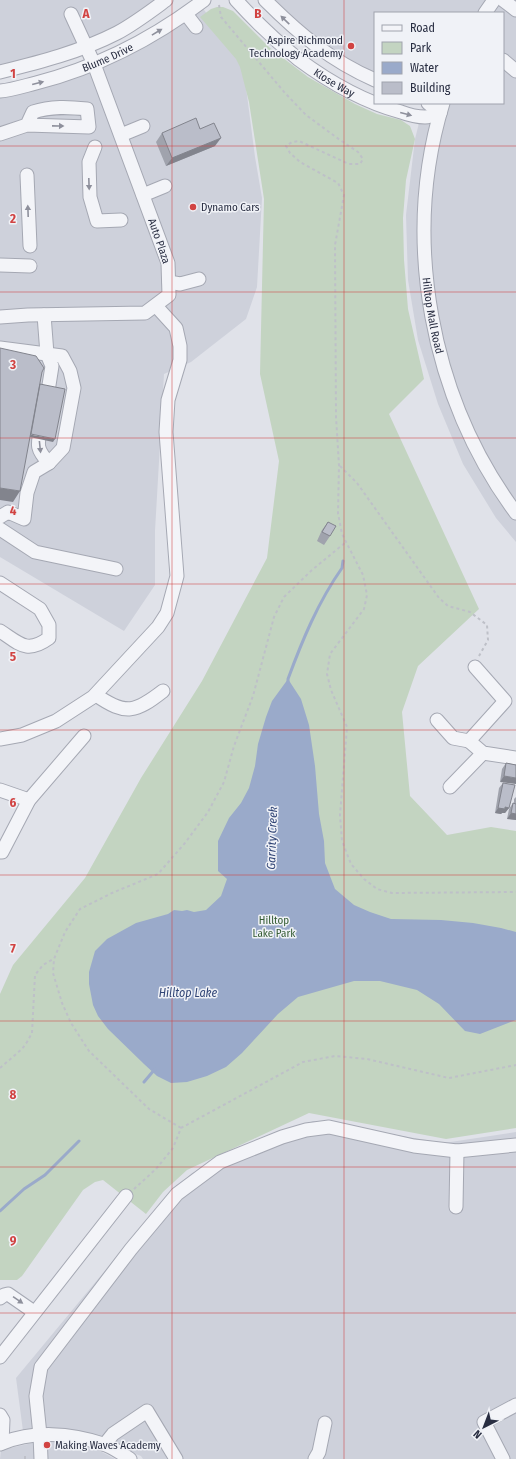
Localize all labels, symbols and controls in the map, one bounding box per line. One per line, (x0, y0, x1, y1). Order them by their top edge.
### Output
text: A (81, 6, 90, 21)
text: B (254, 6, 262, 21)
legend (374, 12, 504, 104)
one-way arrow (280, 15, 290, 25)
text: Road (410, 21, 435, 35)
one-way arrow (151, 29, 163, 36)
place label: Aspire Richmond Technology Academy (249, 34, 343, 60)
street label: Blume Drive (80, 40, 135, 74)
marker: Aspire Richmond Technology Academy (346, 41, 356, 51)
text: Park (410, 41, 432, 55)
text: Water (410, 61, 439, 75)
text: 1 (10, 66, 16, 81)
street label: Klose Way (311, 66, 357, 100)
one-way arrow (32, 79, 44, 85)
text: Building (410, 81, 451, 95)
one-way arrow (399, 111, 412, 117)
one-way arrow (52, 123, 65, 129)
one-way arrow (86, 178, 92, 191)
place label: Dynamo Cars (201, 201, 260, 214)
marker: Dynamo Cars (188, 202, 198, 212)
one-way arrow (25, 205, 32, 217)
text: 2 (9, 211, 16, 226)
street label: Auto Plaza (145, 217, 173, 265)
street label: Hilltop Mall Road (420, 277, 446, 355)
text: 3 (9, 357, 16, 372)
one-way arrow (36, 440, 43, 453)
text: 4 (10, 503, 17, 518)
text: 5 (10, 649, 16, 664)
text: 6 (10, 795, 17, 810)
water label: Garrity Creek (264, 806, 280, 870)
park label: Hilltop Lake Park (253, 914, 296, 940)
text: 7 (10, 941, 16, 956)
water label: Hilltop Lake (159, 986, 218, 1000)
text: 8 (10, 1087, 17, 1102)
text: 9 (10, 1233, 17, 1248)
one-way arrow (12, 1296, 23, 1304)
north arrow (464, 1407, 504, 1447)
text: N (471, 1427, 484, 1441)
place label: Making Waves Academy (55, 1439, 161, 1452)
marker: Making Waves Academy (42, 1440, 52, 1450)

